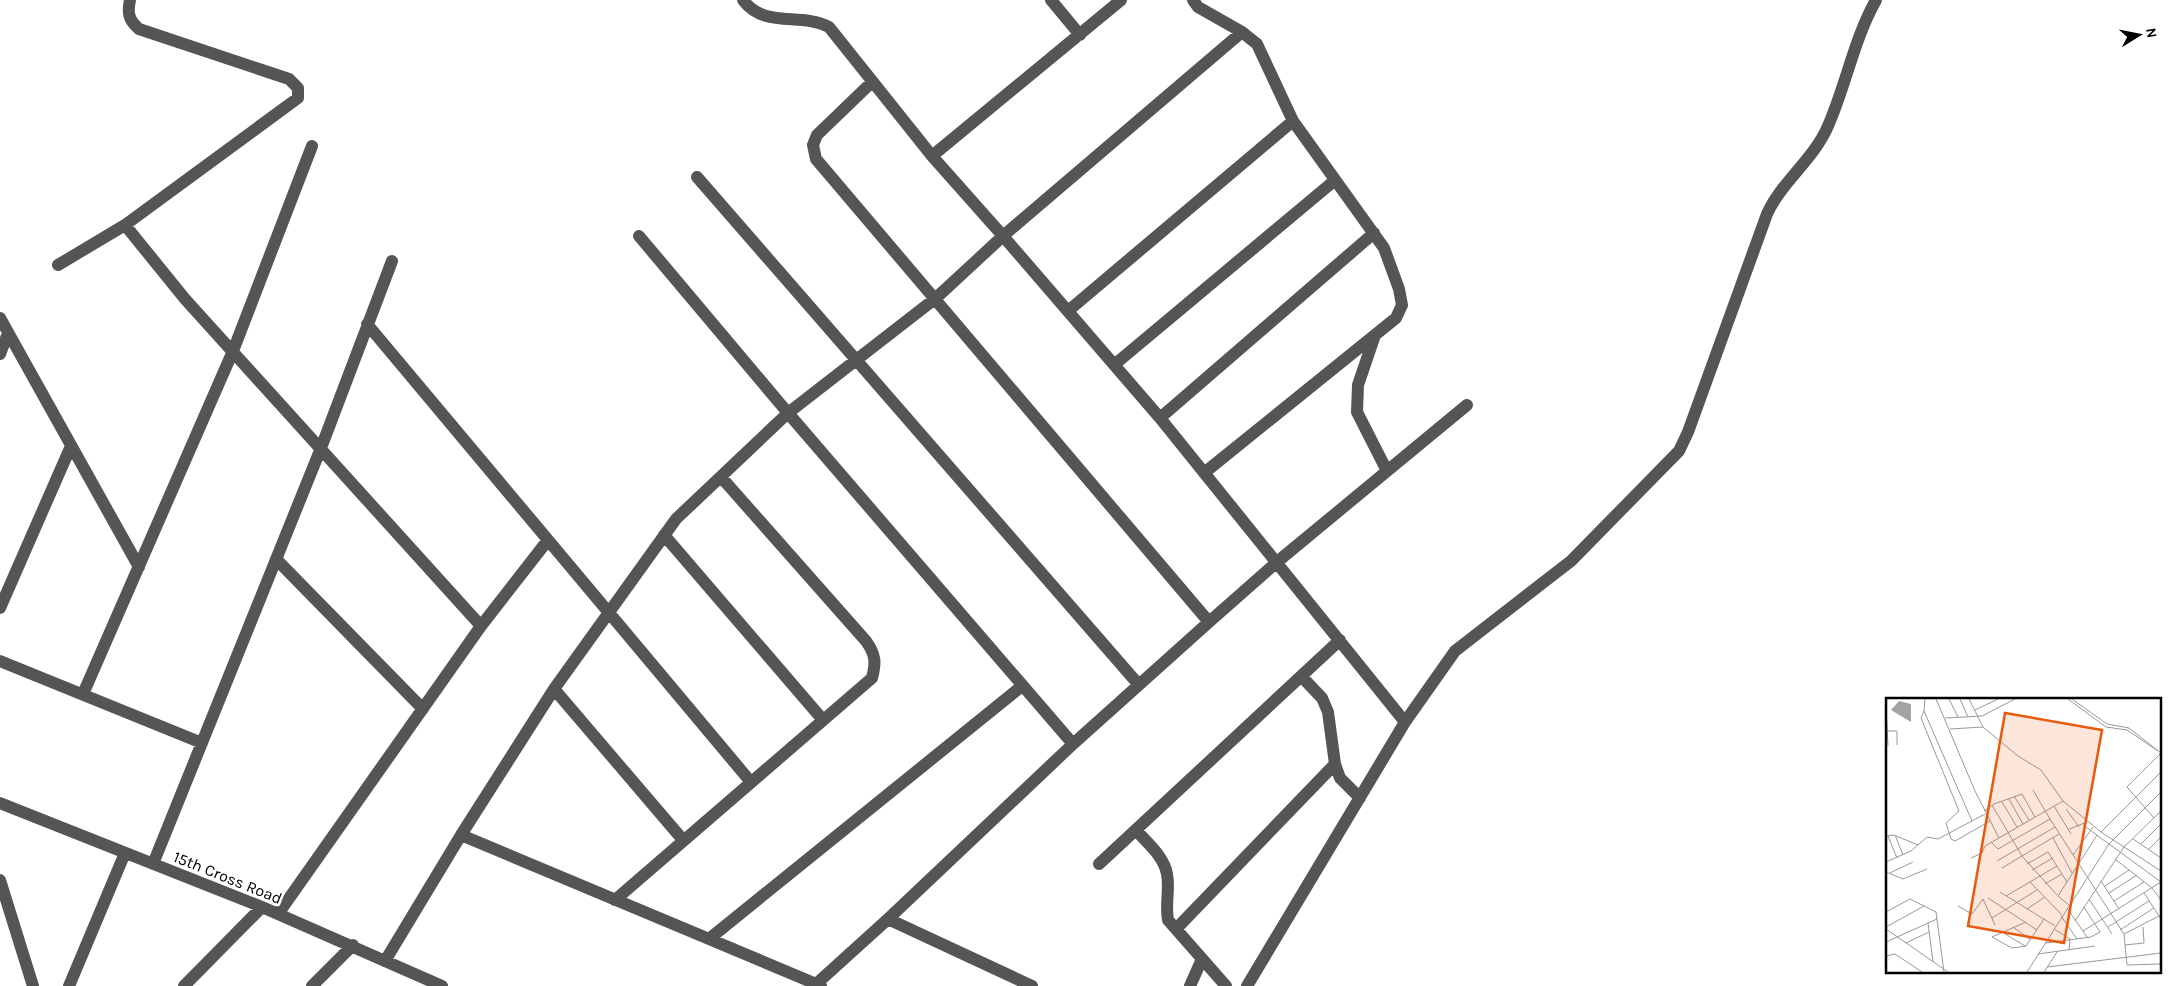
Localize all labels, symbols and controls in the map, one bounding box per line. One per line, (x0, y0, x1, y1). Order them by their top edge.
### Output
north arrow (2114, 10, 2164, 60)
text: N (2142, 26, 2161, 39)
inset map (1886, 698, 2162, 974)
street label: 15th Cross Road (171, 847, 285, 908)

